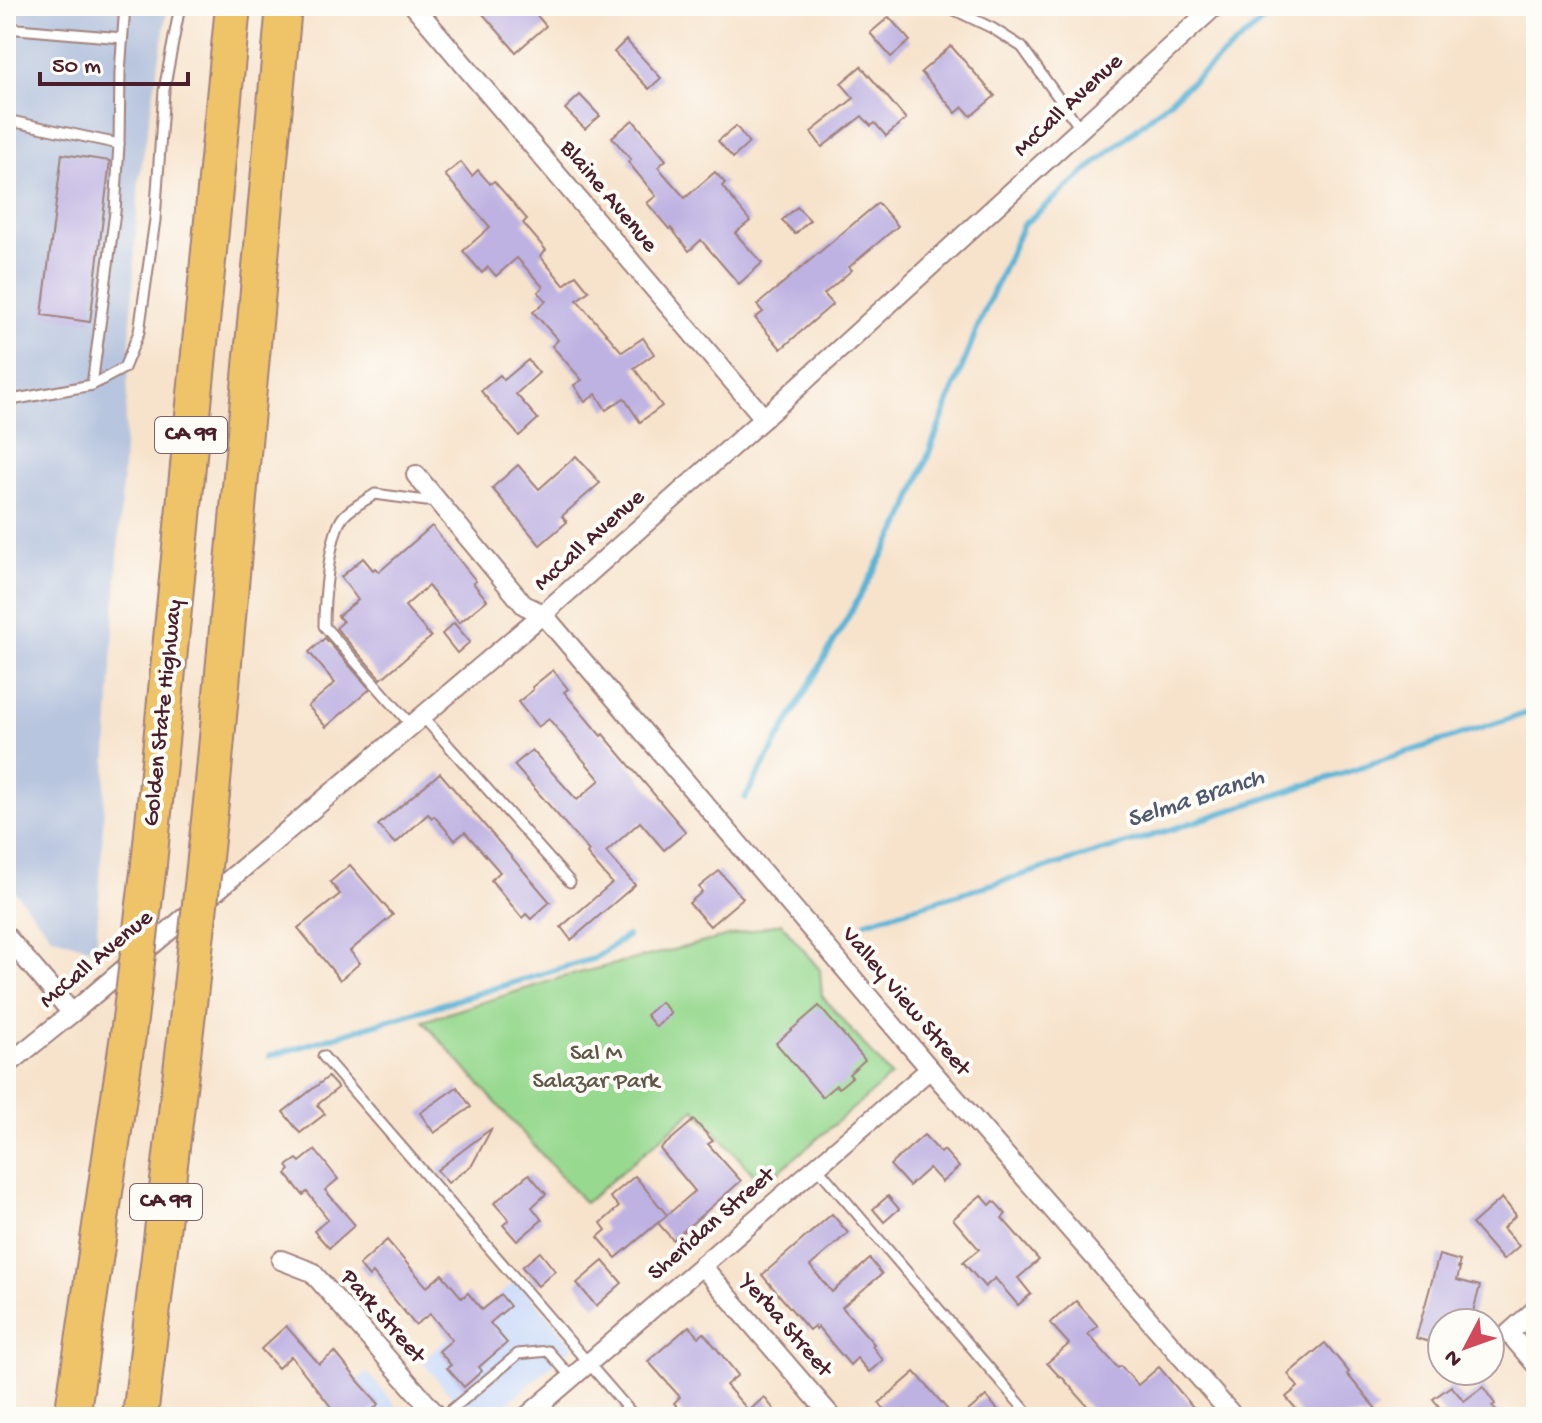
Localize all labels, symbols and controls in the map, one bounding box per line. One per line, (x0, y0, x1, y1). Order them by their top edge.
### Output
scale bar (40, 36, 188, 86)
street label: McCall Avenue (1008, 47, 1130, 164)
text: 50 m (52, 53, 101, 82)
street label: Blaine Avenue (552, 134, 664, 260)
road number: CA 99 (155, 417, 227, 453)
street label: McCall Avenue (528, 483, 652, 598)
street label: Golden State Highway (138, 598, 190, 828)
water label: Selma Branch (1124, 763, 1269, 837)
street label: McCall Avenue (34, 904, 160, 1016)
street label: Valley View Street (833, 921, 977, 1084)
park label: Sal M Salazar Park (533, 1040, 662, 1097)
street label: Sheridan Street (643, 1161, 783, 1288)
road number: CA 99 (130, 1184, 202, 1220)
street label: Park Street (333, 1263, 432, 1372)
street label: Yerba Street (731, 1267, 839, 1385)
north arrow (1426, 1307, 1506, 1387)
text: N (1439, 1344, 1468, 1371)

